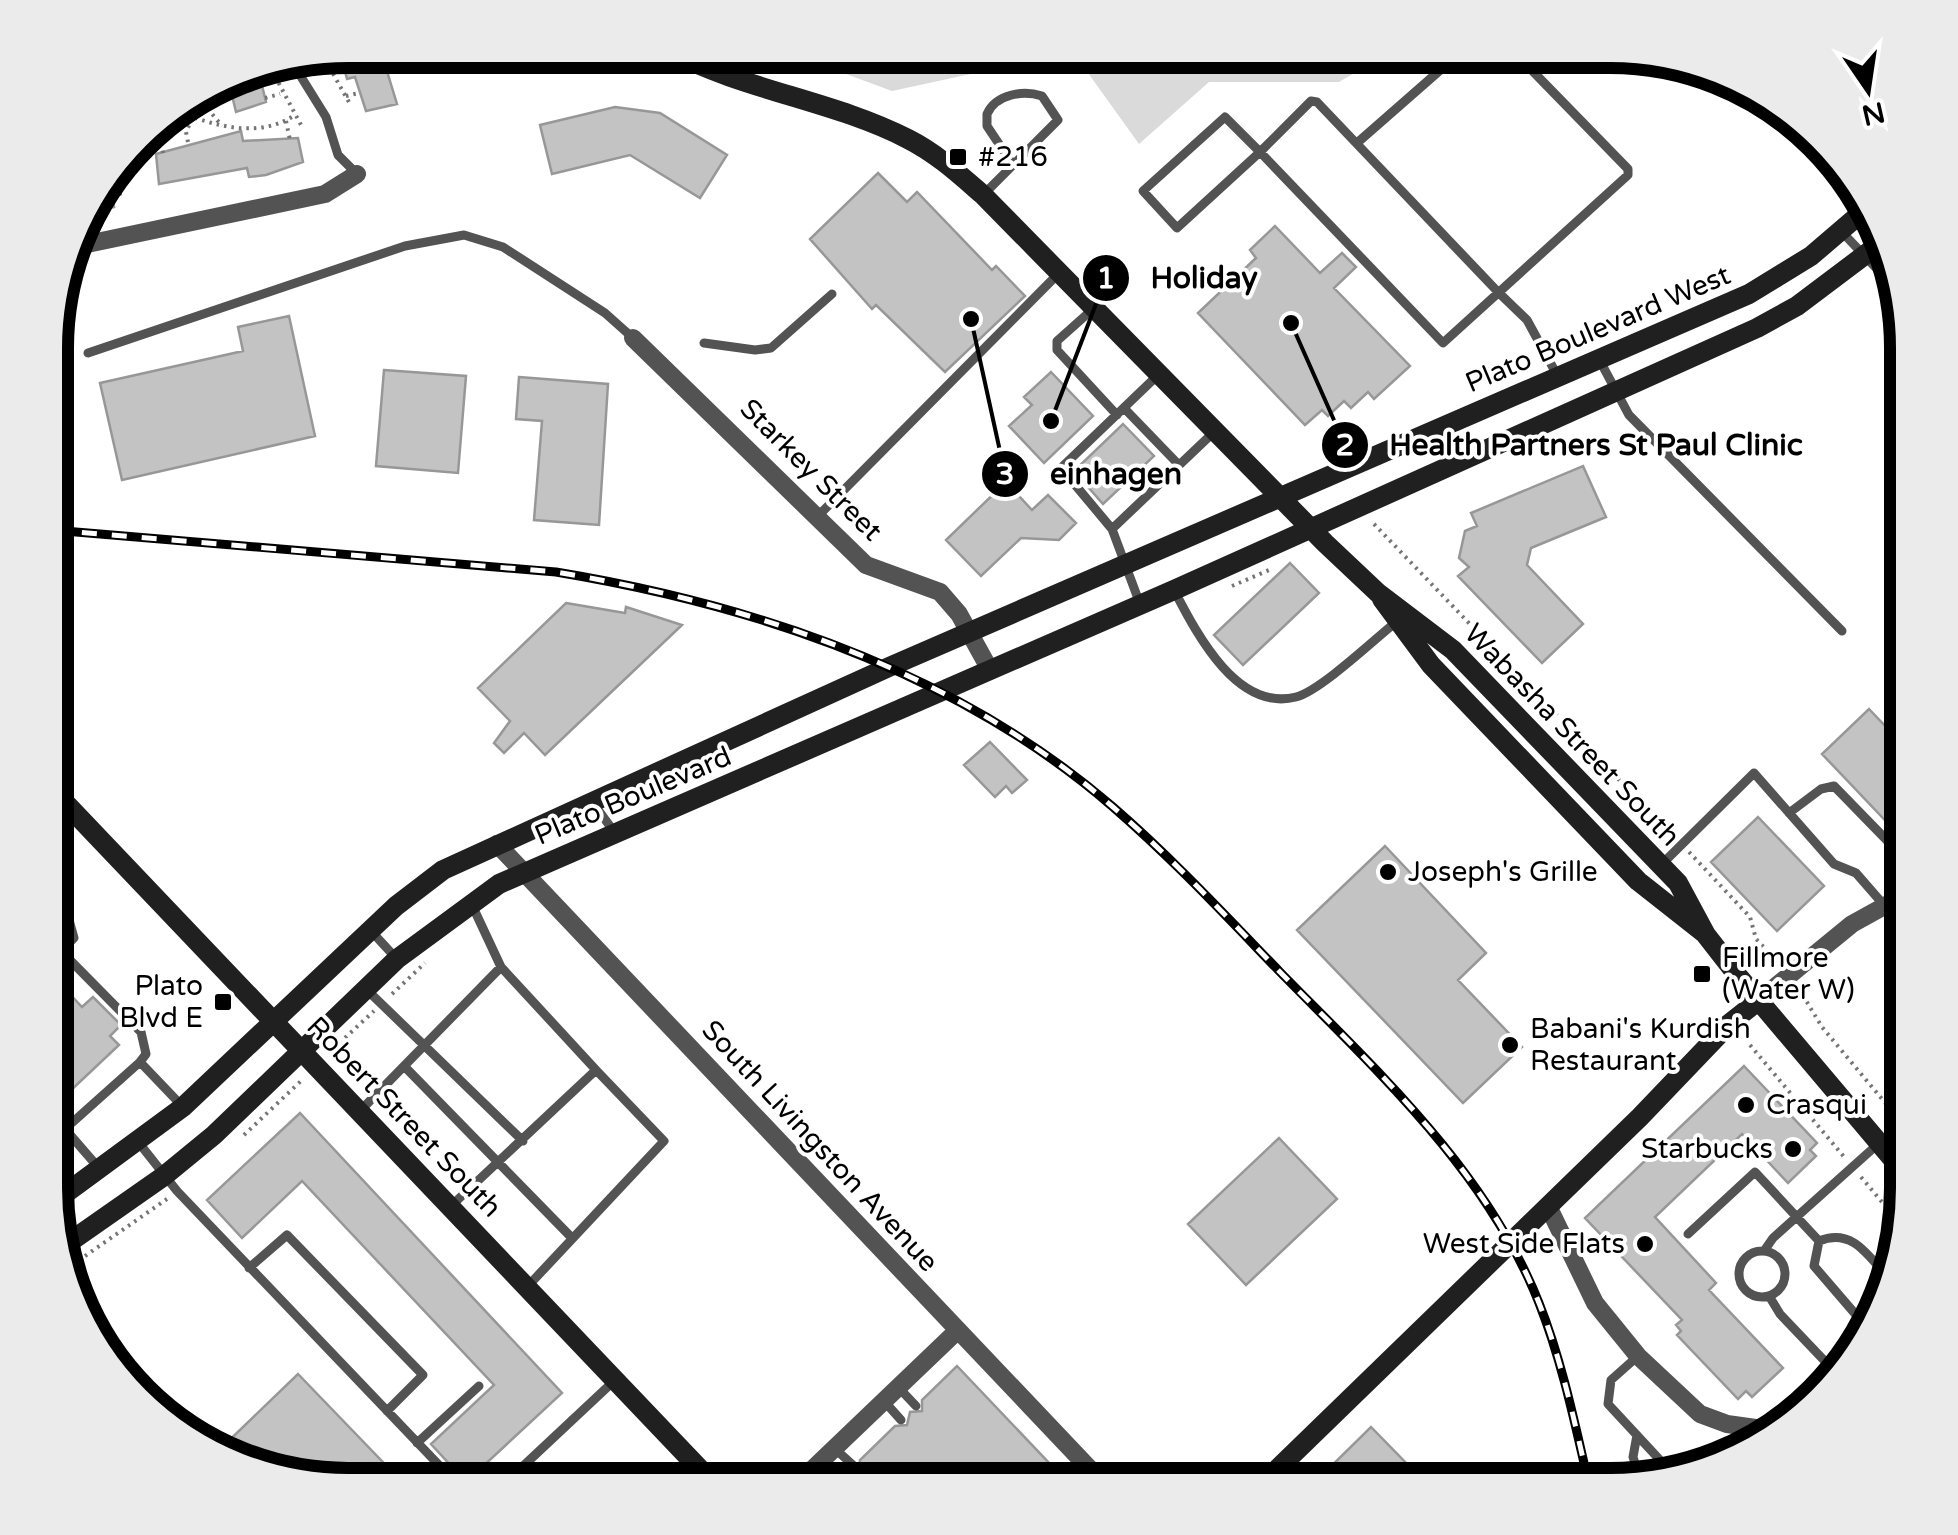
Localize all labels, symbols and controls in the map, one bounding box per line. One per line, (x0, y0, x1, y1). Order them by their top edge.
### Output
north arrow (1818, 40, 1918, 140)
text: N (1859, 94, 1888, 132)
place label: #216 (978, 140, 1048, 174)
marker: #216 (947, 146, 969, 168)
callout: Holiday (1081, 248, 1278, 308)
street label: Plato Boulevard West (1460, 258, 1736, 400)
text: 1 (1097, 260, 1115, 297)
text: Holiday (1150, 260, 1258, 297)
street label: Starkey Street (733, 392, 889, 548)
callout: Health Partners St Paul Clinic (1320, 415, 1823, 475)
text: 2 (1336, 427, 1354, 464)
text: Health Partners St Paul Clinic (1389, 427, 1803, 464)
callout: einhagen (980, 444, 1202, 504)
text: 3 (996, 456, 1014, 493)
text: einhagen (1050, 456, 1182, 493)
street label: Wabasha Street South (1457, 617, 1687, 853)
street label: Plato Boulevard (530, 739, 736, 853)
place label: Joseph's Grille (1408, 855, 1598, 889)
marker: Joseph's Grille (1377, 861, 1399, 883)
place label: Fillmore (Water W) (1722, 941, 1855, 1007)
marker: Fillmore (Water W) (1691, 963, 1713, 985)
place label: Plato Blvd E (119, 969, 203, 1035)
marker: Plato Blvd E (212, 991, 234, 1013)
street label: Robert Street South (300, 1010, 508, 1224)
place label: Babani's Kurdish Restaurant (1530, 1012, 1751, 1078)
street label: South Livingston Avenue (695, 1013, 945, 1279)
marker: Babani's Kurdish Restaurant (1499, 1034, 1521, 1056)
place label: Crasqui (1766, 1088, 1867, 1122)
marker: Crasqui (1735, 1094, 1757, 1116)
place label: Starbucks (1641, 1132, 1773, 1166)
marker: Starbucks (1782, 1138, 1804, 1160)
place label: West Side Flats (1423, 1227, 1625, 1261)
marker: West Side Flats (1634, 1233, 1656, 1255)

